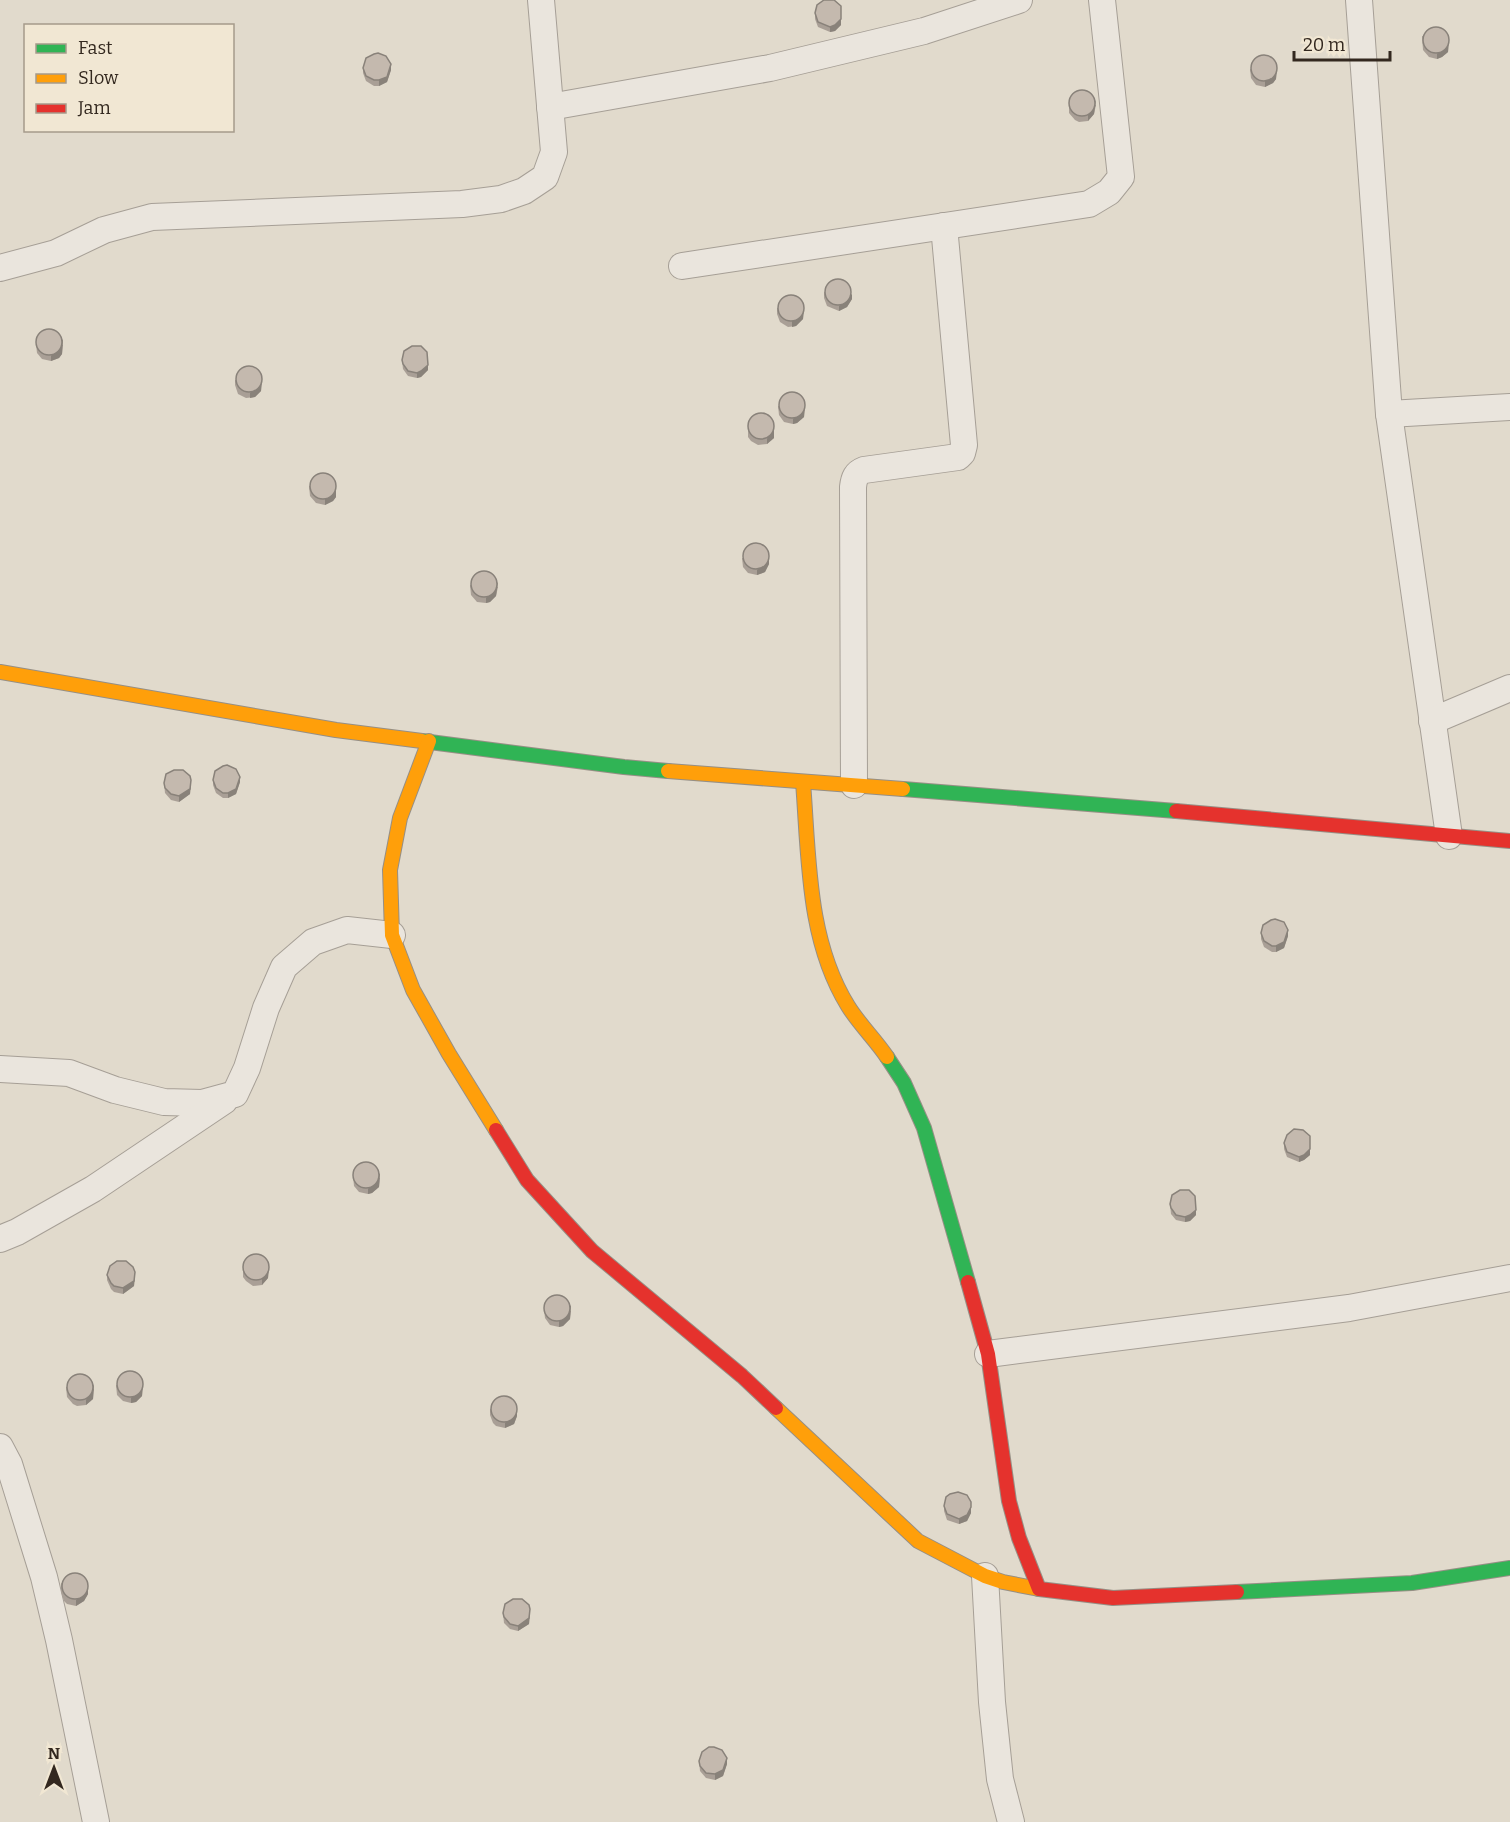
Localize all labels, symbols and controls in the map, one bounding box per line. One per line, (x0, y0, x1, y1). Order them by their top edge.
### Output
legend (24, 24, 234, 132)
scale bar (1294, 24, 1390, 62)
text: 20 m (1303, 34, 1345, 56)
text: Fast (78, 37, 113, 59)
text: Slow (78, 67, 119, 89)
text: Jam (77, 97, 111, 119)
north arrow (24, 1738, 84, 1798)
text: N (48, 1744, 60, 1763)

